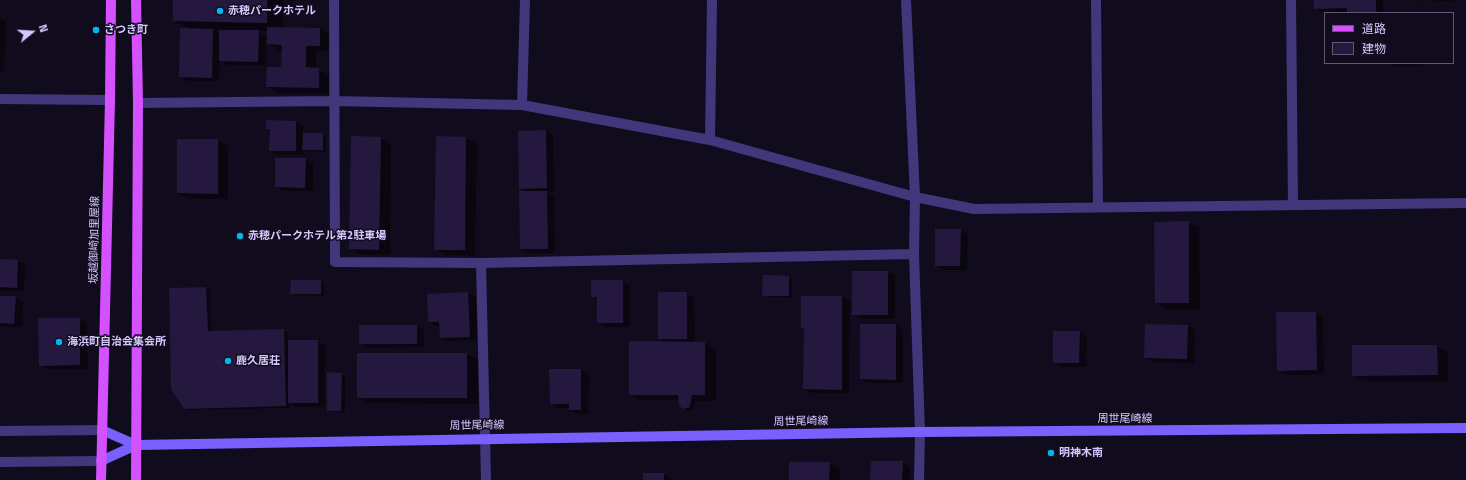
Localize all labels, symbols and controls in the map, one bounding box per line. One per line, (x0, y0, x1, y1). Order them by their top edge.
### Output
place label: 赤穂パークホテル (228, 4, 316, 18)
marker: 赤穂パークホテル (215, 6, 225, 16)
north arrow (12, 12, 52, 52)
legend (1324, 12, 1454, 64)
text: 道路 (1362, 19, 1386, 38)
text: N (35, 22, 52, 34)
place label: さつき町 (104, 23, 148, 37)
marker: さつき町 (91, 25, 101, 35)
text: 建物 (1362, 39, 1386, 58)
street label: 坂越御崎加里屋線 (88, 196, 102, 284)
place label: 赤穂パークホテル第2駐車場 (248, 229, 386, 243)
marker: 赤穂パークホテル第2駐車場 (235, 231, 245, 241)
place label: 海浜町自治会集会所 (67, 335, 166, 349)
marker: 海浜町自治会集会所 (54, 337, 64, 347)
place label: 鹿久居荘 (236, 354, 280, 368)
marker: 鹿久居荘 (223, 356, 233, 366)
street label: 周世尾崎線 (1098, 412, 1152, 426)
street label: 周世尾崎線 (773, 415, 829, 429)
street label: 周世尾崎線 (449, 419, 505, 433)
place label: 明神木南 (1059, 446, 1103, 460)
marker: 明神木南 (1046, 448, 1056, 458)

